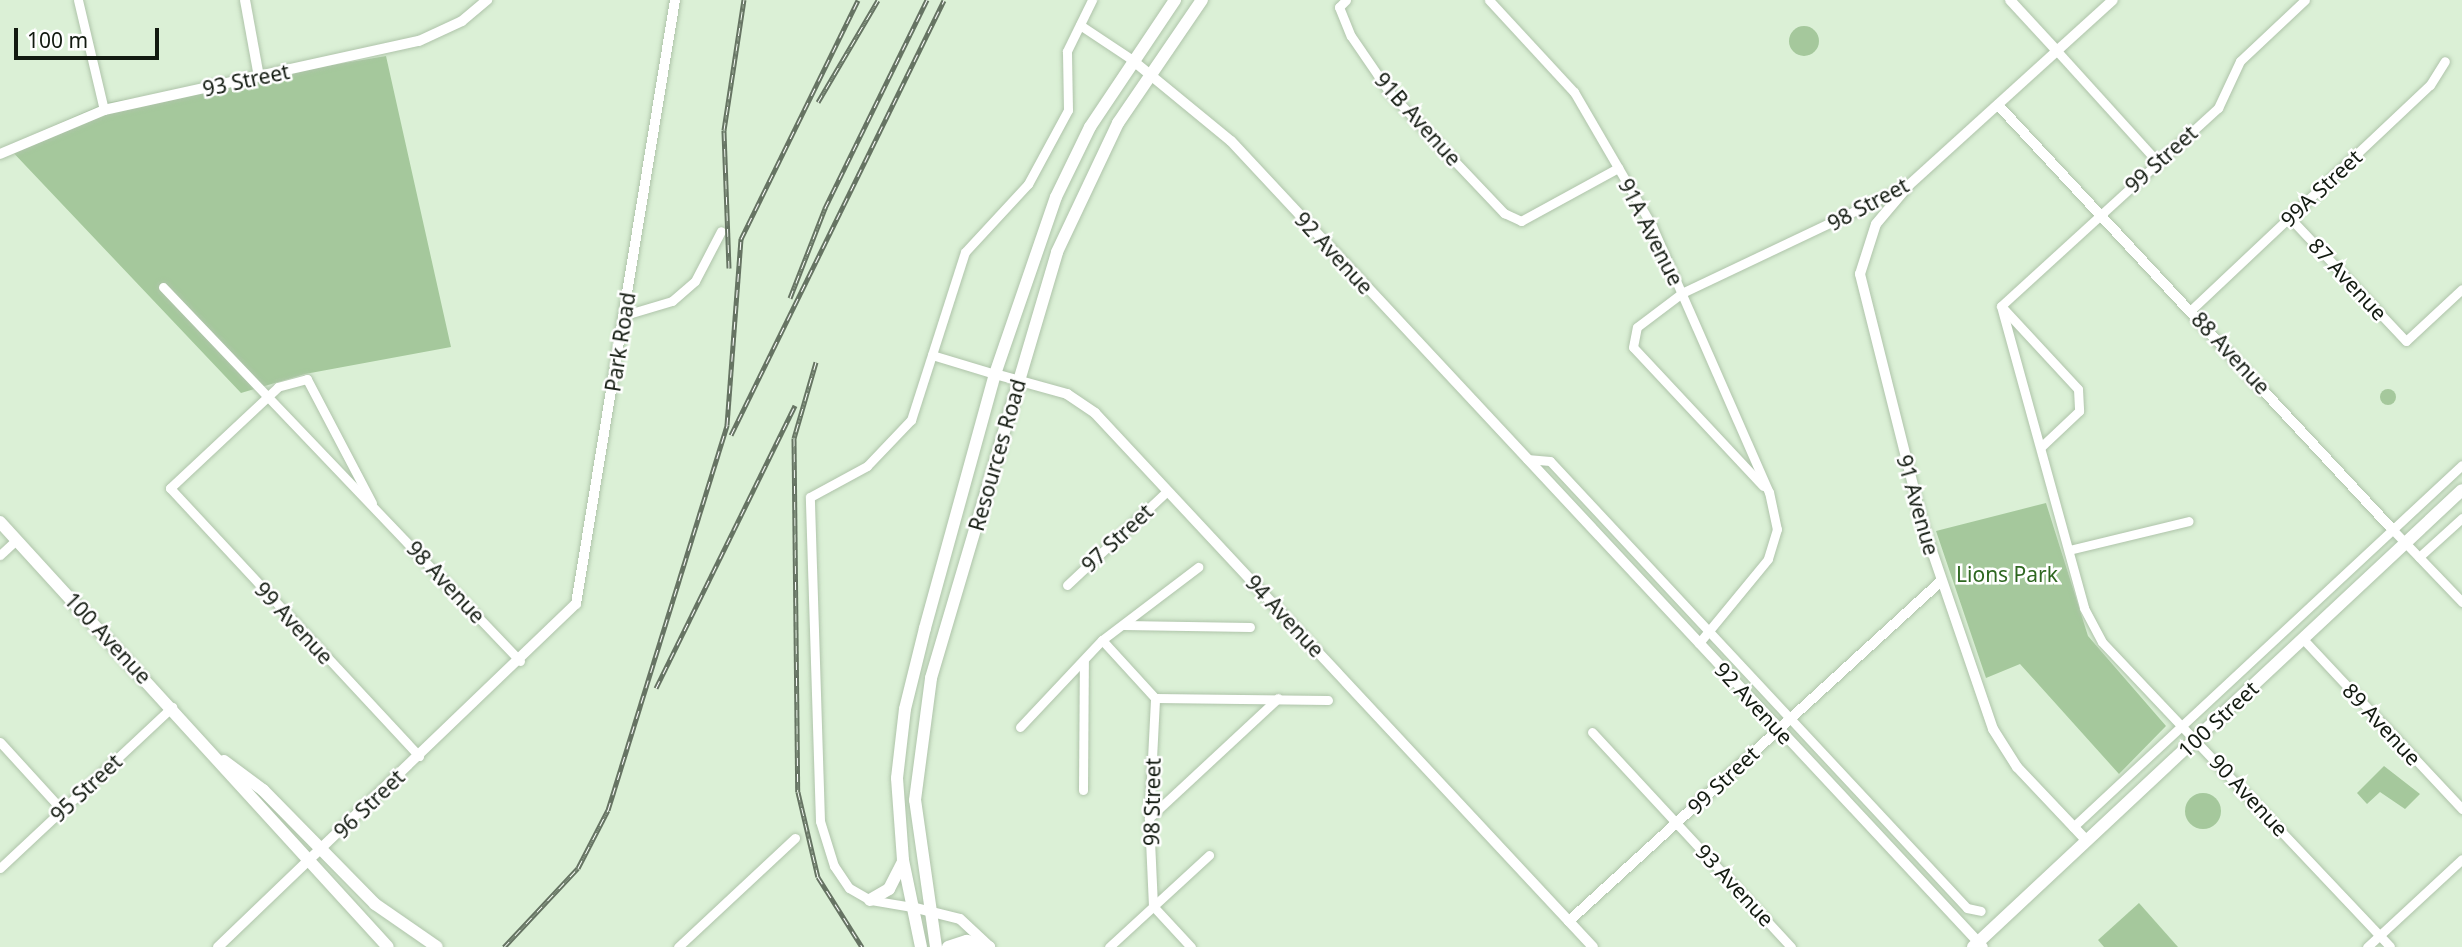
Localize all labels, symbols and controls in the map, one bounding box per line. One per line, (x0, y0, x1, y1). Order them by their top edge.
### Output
scale bar (18, 14, 163, 58)
text: 100 m (27, 26, 88, 54)
street label: 93 Street (200, 59, 292, 101)
street label: 91B Avenue (1370, 67, 1466, 171)
street label: 99 Street (2120, 120, 2202, 198)
street label: 99A Street (2275, 144, 2367, 232)
street label: 98 Street (1823, 172, 1913, 236)
street label: 91A Avenue (1613, 174, 1689, 290)
street label: 92 Avenue (1290, 207, 1378, 299)
street label: 87 Avenue (2304, 233, 2392, 325)
street label: Park Road (600, 290, 640, 394)
street label: 88 Avenue (2187, 307, 2275, 399)
street label: Resources Road (963, 376, 1031, 534)
street label: 91 Avenue (1892, 452, 1944, 558)
street label: 97 Street (1076, 499, 1158, 577)
street label: 98 Avenue (402, 536, 490, 628)
park label: Lions Park (1956, 561, 2058, 587)
street label: 94 Avenue (1241, 570, 1329, 662)
street label: 99 Avenue (250, 577, 338, 669)
street label: 100 Avenue (59, 587, 157, 689)
street label: 92 Avenue (1710, 657, 1798, 749)
street label: 100 Street (2173, 676, 2263, 762)
street label: 89 Avenue (2338, 678, 2426, 770)
street label: 99 Street (1682, 741, 1764, 819)
street label: 95 Street (45, 749, 127, 827)
street label: 90 Avenue (2205, 749, 2293, 841)
street label: 98 Street (1139, 758, 1165, 846)
street label: 96 Street (329, 764, 409, 844)
street label: 93 Avenue (1691, 839, 1779, 931)

